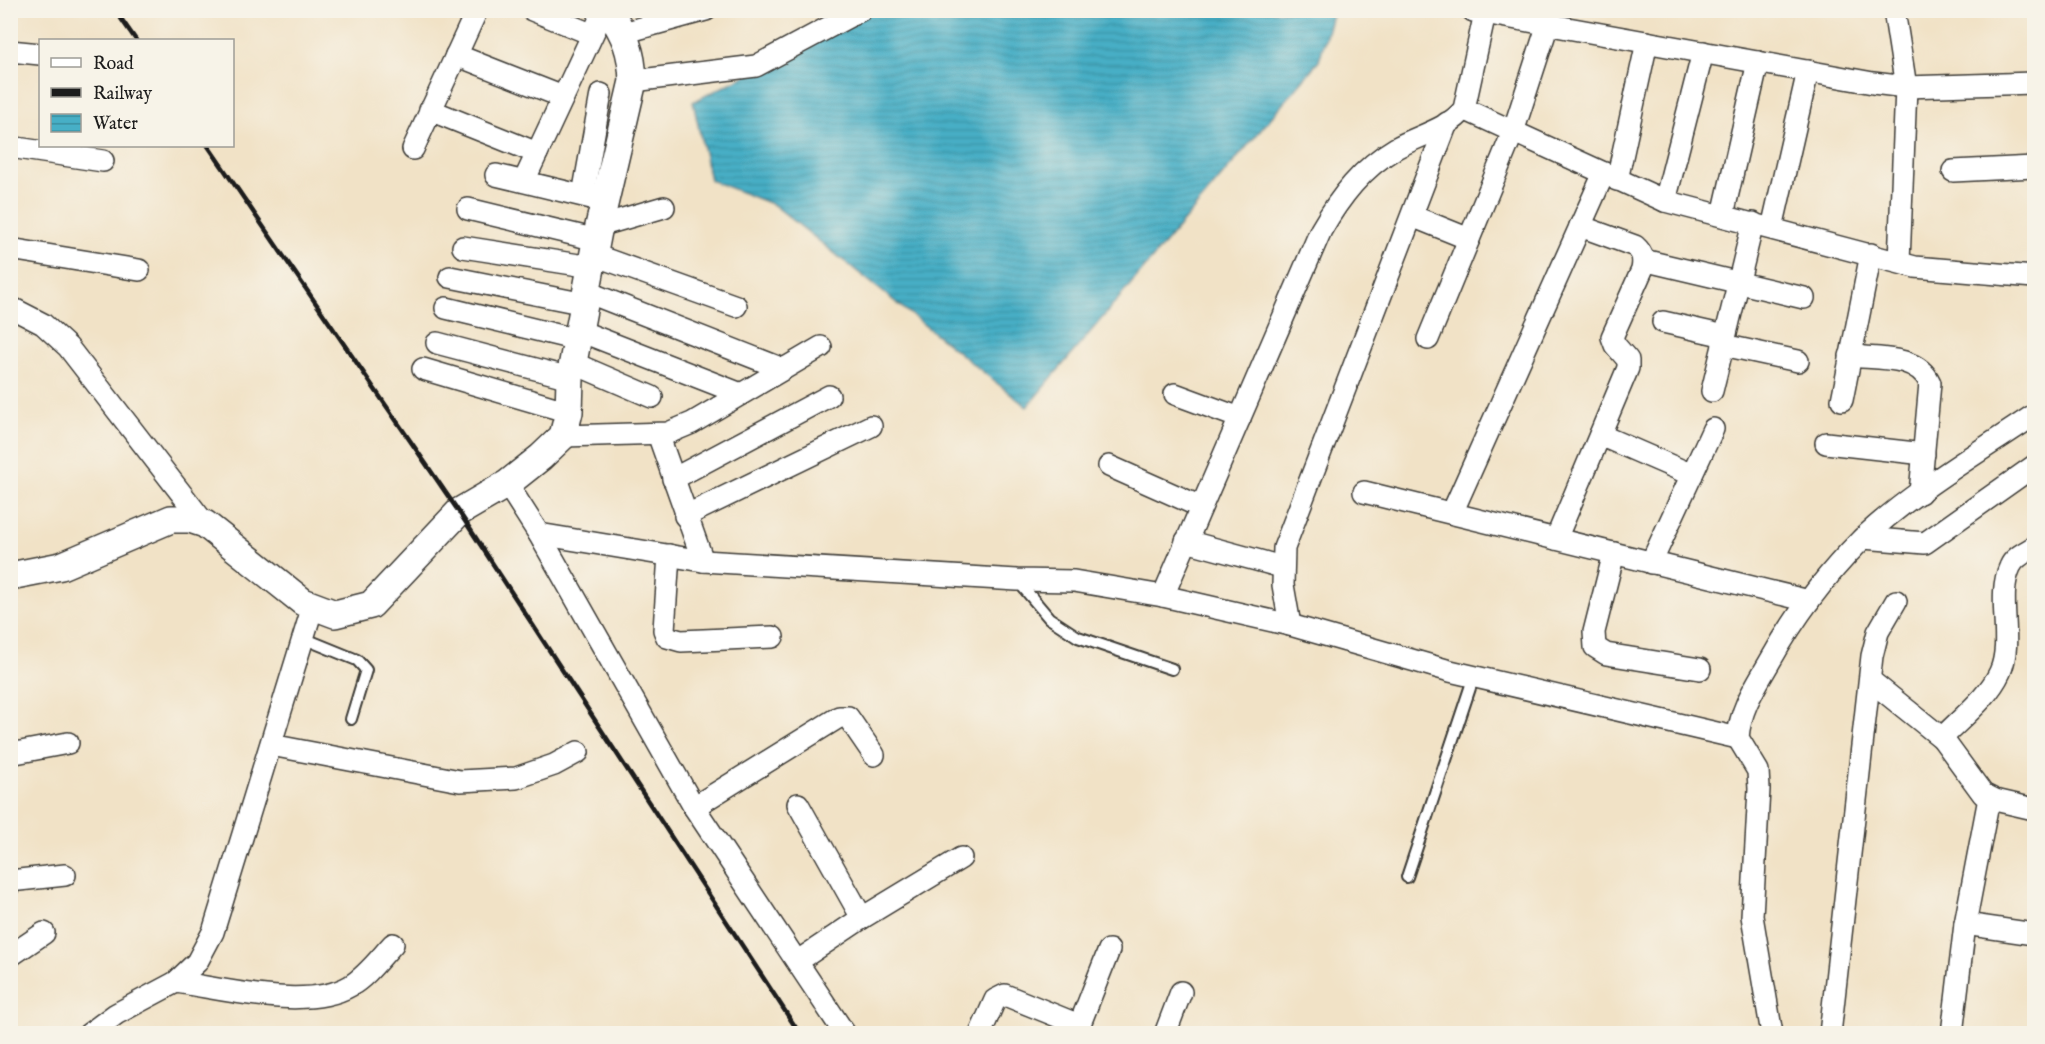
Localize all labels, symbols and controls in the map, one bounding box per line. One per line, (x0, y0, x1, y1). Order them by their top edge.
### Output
legend (39, 39, 234, 147)
text: Road (93, 53, 134, 76)
text: Railway (93, 83, 152, 106)
text: Water (93, 113, 138, 136)

